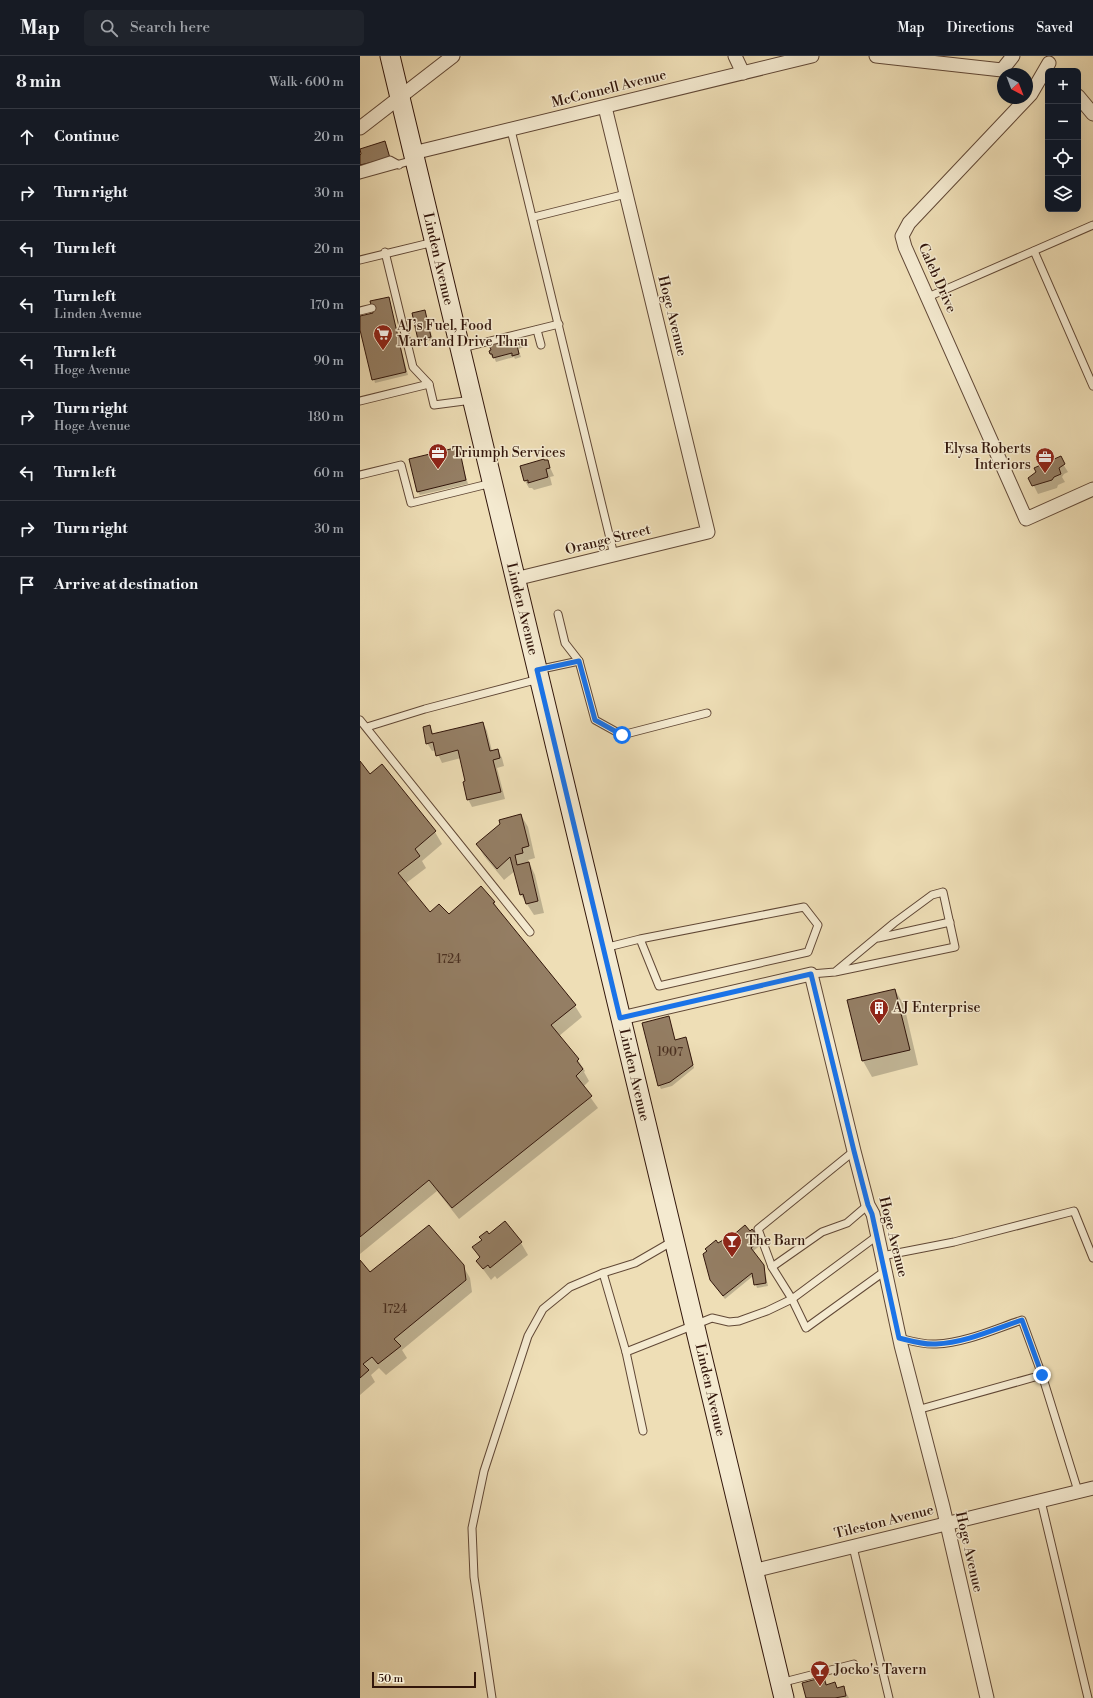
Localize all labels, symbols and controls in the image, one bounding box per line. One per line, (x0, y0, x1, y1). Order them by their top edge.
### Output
search box (84, 10, 364, 46)
text: Map (20, 16, 60, 40)
icon: search (98, 17, 120, 39)
text: Search here (130, 18, 210, 37)
text: Map (897, 19, 925, 37)
text: Directions (947, 19, 1014, 37)
text: Saved (1036, 19, 1073, 37)
street label: McConnell Avenue (550, 66, 668, 112)
north arrow (997, 68, 1033, 104)
map controls (1045, 68, 1081, 212)
button: + (1045, 68, 1081, 104)
text: 8 min (16, 71, 61, 93)
text: Walk · 600 m (269, 74, 344, 90)
button: − (1045, 104, 1081, 140)
icon: ahead (16, 126, 38, 148)
text: Continue (54, 127, 119, 146)
text: 20 m (314, 129, 344, 145)
button: locate (1045, 140, 1081, 176)
button: layers (1045, 176, 1081, 212)
icon: right (16, 182, 38, 204)
text: Turn right (54, 183, 128, 202)
text: 30 m (314, 185, 344, 201)
street label: Linden Avenue (419, 211, 457, 307)
icon: left (16, 238, 38, 260)
text: Turn left (54, 239, 116, 258)
street label: Caleb Drive (914, 240, 960, 316)
text: 20 m (314, 241, 344, 257)
street label: Hoge Avenue (653, 274, 691, 358)
text: Turn left (54, 287, 116, 306)
icon: left (16, 294, 38, 316)
text: 170 m (310, 297, 344, 313)
text: Linden Avenue (54, 306, 142, 322)
place label: AJ’s Fuel, Food Mart and Drive Thru (396, 317, 528, 351)
supermarket icon: AJ’s Fuel, Food Mart and Drive Thru (372, 323, 394, 351)
text: Turn left (54, 343, 116, 362)
icon: left (16, 350, 38, 372)
text: 90 m (313, 353, 344, 369)
text: Hoge Avenue (54, 362, 130, 378)
text: Turn right (54, 399, 128, 418)
icon: right (16, 406, 38, 428)
text: 180 m (308, 409, 344, 425)
text: Hoge Avenue (54, 418, 130, 434)
place label: Elysa Roberts Interiors (944, 440, 1031, 474)
office icon: Triumph Services (427, 442, 449, 470)
place label: Triumph Services (452, 444, 565, 462)
office icon: Elysa Roberts Interiors (1034, 446, 1056, 474)
icon: left (16, 462, 38, 484)
text: Turn left (54, 463, 116, 482)
text: 60 m (313, 465, 344, 481)
icon: right (16, 518, 38, 540)
text: Turn right (54, 519, 128, 538)
text: 30 m (314, 521, 344, 537)
street label: Orange Street (563, 521, 653, 559)
street label: Linden Avenue (502, 561, 542, 657)
icon: arrive (16, 574, 38, 596)
text: Arrive at destination (54, 575, 198, 594)
route start (613, 726, 631, 744)
house number: 1724 (437, 952, 461, 967)
building icon: AJ Enterprise (868, 997, 890, 1025)
place label: AJ Enterprise (892, 999, 981, 1017)
street label: Linden Avenue (615, 1027, 653, 1123)
house number: 1907 (657, 1045, 683, 1060)
street label: Hoge Avenue (874, 1195, 912, 1279)
bar icon: The Barn (721, 1230, 743, 1258)
place label: The Barn (746, 1232, 806, 1250)
house number: 1724 (383, 1302, 407, 1317)
street label: Linden Avenue (691, 1342, 729, 1438)
route end (1033, 1366, 1051, 1384)
street label: Tileston Avenue (832, 1501, 936, 1543)
street label: Hoge Avenue (951, 1510, 987, 1594)
bar icon: Jocko's Tavern (809, 1659, 831, 1687)
place label: Jocko's Tavern (833, 1661, 927, 1679)
scale bar (372, 1670, 476, 1689)
text: 50 m (378, 1672, 403, 1686)

